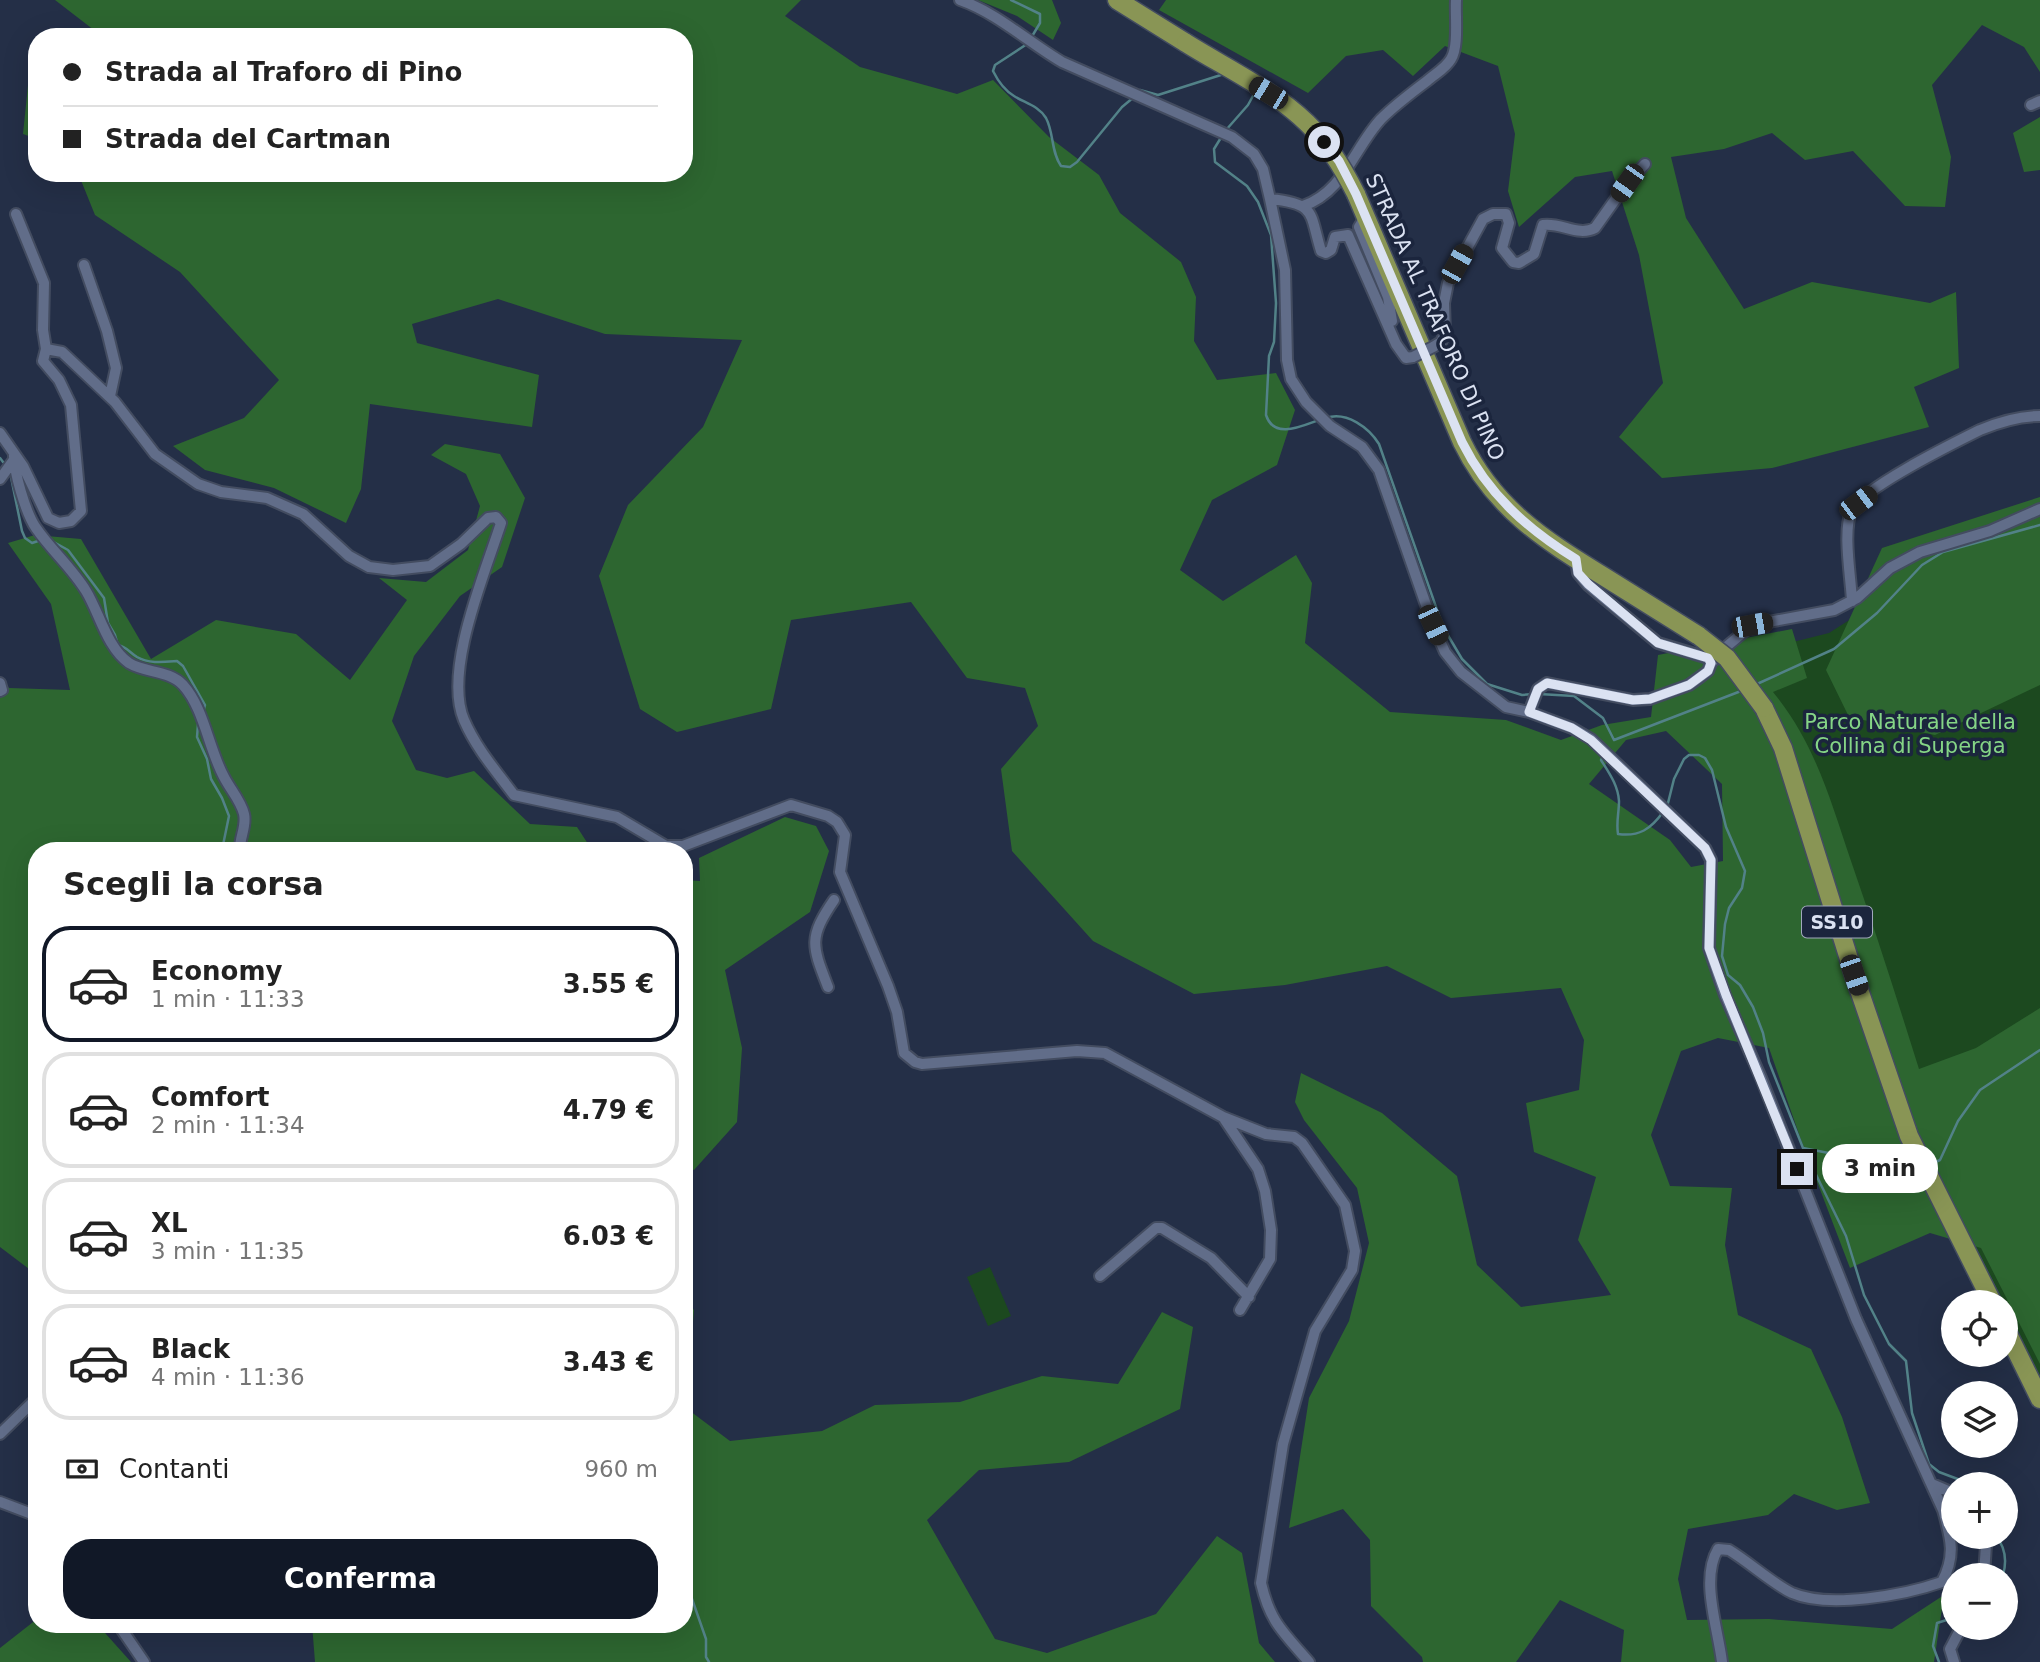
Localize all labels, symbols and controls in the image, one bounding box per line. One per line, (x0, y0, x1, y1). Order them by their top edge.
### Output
text: Strada al Traforo di Pino (105, 57, 462, 87)
car (1245, 73, 1292, 113)
text: Strada del Cartman (105, 124, 391, 154)
route start (1308, 126, 1340, 158)
car (1607, 160, 1648, 206)
street label: STRADA AL TRAFORO DI PINO (1361, 170, 1509, 464)
car (1438, 241, 1477, 287)
car (1835, 482, 1882, 524)
car (1415, 602, 1452, 648)
car (1730, 611, 1775, 639)
park label: Parco Naturale della Collina di Superga (1804, 710, 2016, 758)
text: Scegli la corsa (63, 865, 324, 903)
road number: SS10 (1802, 906, 1872, 938)
car (1838, 952, 1871, 998)
icon: car (67, 953, 130, 1016)
text: Economy (151, 956, 282, 986)
text: 3.55 € (563, 969, 654, 999)
text: 1 min · 11:33 (151, 986, 305, 1012)
icon: car (67, 1079, 130, 1142)
text: Comfort (151, 1082, 269, 1112)
text: 4.79 € (563, 1095, 654, 1125)
text: 2 min · 11:34 (151, 1112, 305, 1138)
callout: 3 min (1822, 1144, 1937, 1194)
route end (1781, 1153, 1813, 1185)
text: 3 min (1844, 1155, 1916, 1181)
icon: car (67, 1205, 130, 1268)
text: XL (151, 1208, 188, 1238)
text: 6.03 € (563, 1221, 654, 1251)
text: 3 min · 11:35 (151, 1238, 305, 1264)
map controls (1941, 1290, 2018, 1640)
button: locate (1941, 1290, 2018, 1367)
icon: car (67, 1331, 130, 1394)
text: Black (151, 1334, 230, 1364)
text: 3.43 € (563, 1347, 654, 1377)
text: 4 min · 11:36 (151, 1364, 305, 1390)
button: layers (1941, 1381, 2018, 1458)
icon: cash (63, 1450, 101, 1488)
text: Contanti (119, 1454, 230, 1484)
text: 960 m (584, 1456, 658, 1482)
button: + (1941, 1472, 2018, 1549)
button: Conferma (63, 1539, 658, 1619)
button: − (1941, 1563, 2018, 1640)

